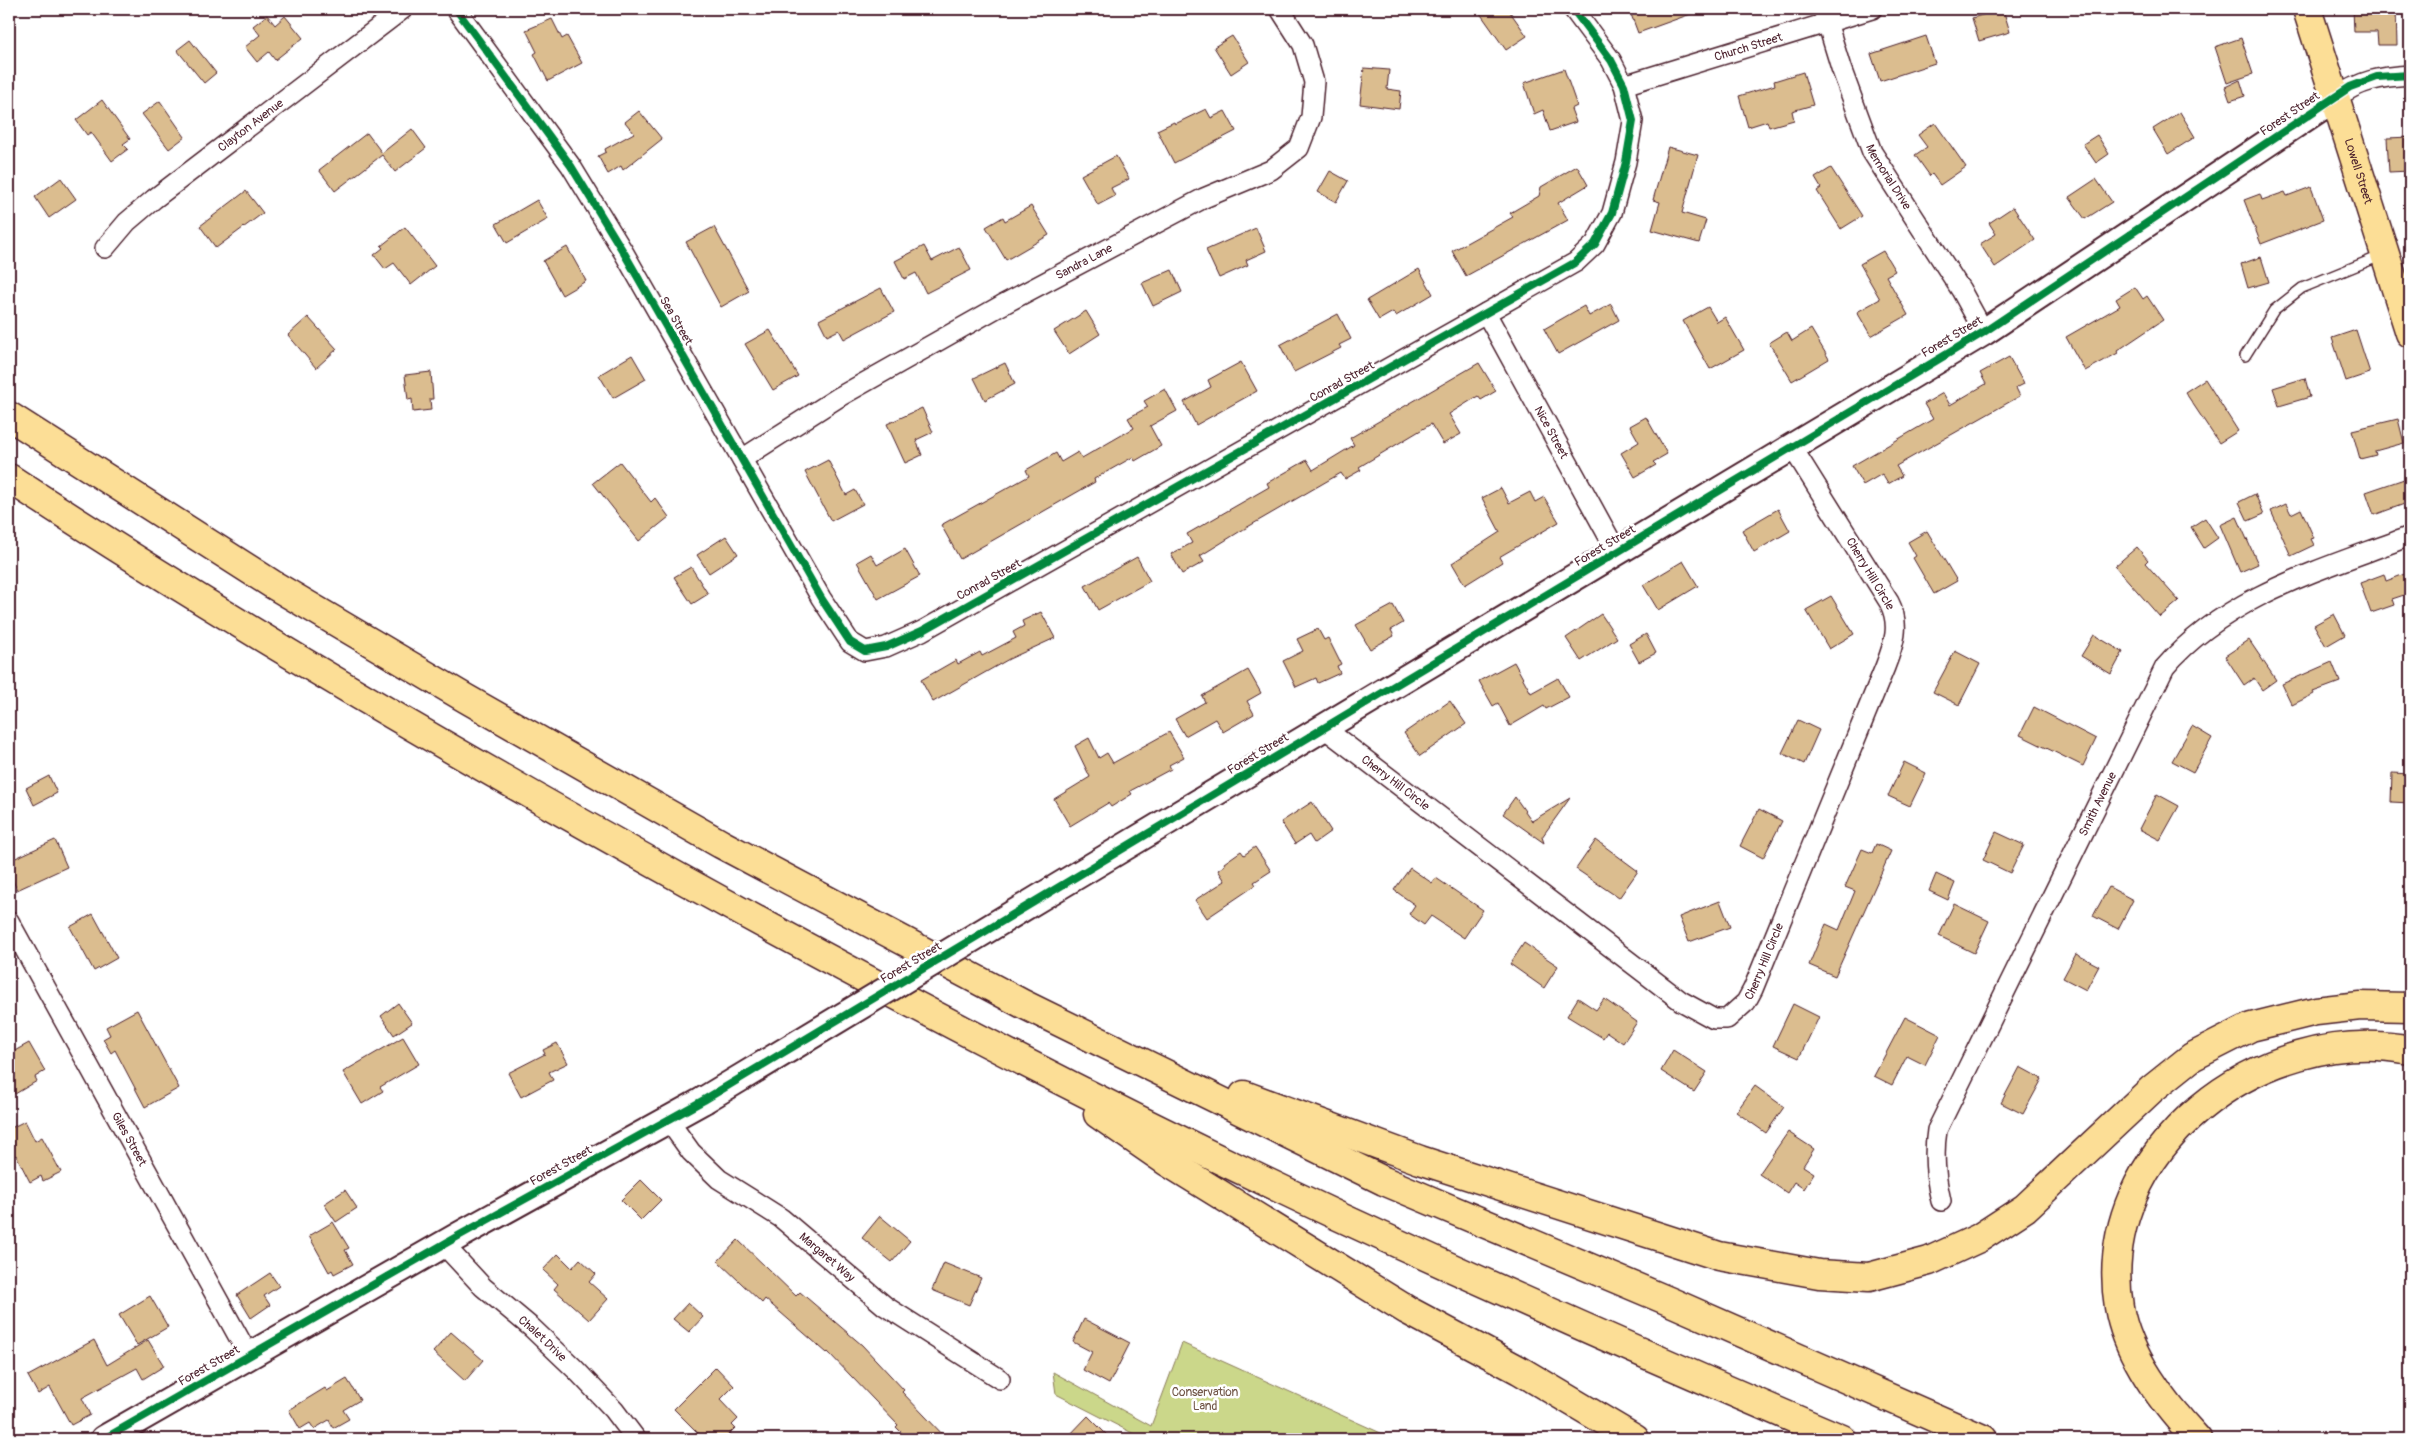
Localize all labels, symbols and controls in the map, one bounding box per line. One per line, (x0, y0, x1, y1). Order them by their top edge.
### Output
street label: Church Street (1712, 29, 1784, 64)
street label: Forest Street (2257, 89, 2323, 139)
street label: Clayton Avenue (215, 95, 286, 155)
street label: Lowell Street (2341, 136, 2376, 206)
street label: Memorial Drive (1862, 142, 1915, 213)
street label: Sandra Lane (1053, 240, 1115, 283)
street label: Sea Street (656, 294, 696, 348)
street label: Forest Street (1919, 313, 1985, 361)
street label: Conrad Street (1307, 358, 1377, 406)
street label: Nice Street (1531, 403, 1572, 461)
street label: Forest Street (1572, 522, 1638, 570)
street label: Cherry Hill Circle (1842, 535, 1898, 613)
street label: Conrad Street (954, 556, 1024, 604)
street label: Forest Street (1225, 730, 1291, 778)
street label: Cherry Hill Circle (1358, 752, 1433, 814)
street label: Smith Avenue (2075, 769, 2120, 839)
street label: Cherry Hill Circle (1741, 921, 1787, 1003)
street label: Forest Street (878, 939, 944, 987)
street label: Giles Street (108, 1109, 150, 1169)
street label: Forest Street (527, 1143, 595, 1189)
street label: Margaret Way (796, 1229, 858, 1285)
street label: Chalet Drive (515, 1312, 570, 1365)
street label: Forest Street (176, 1342, 242, 1390)
park label: Conservation Land (1172, 1385, 1238, 1414)

